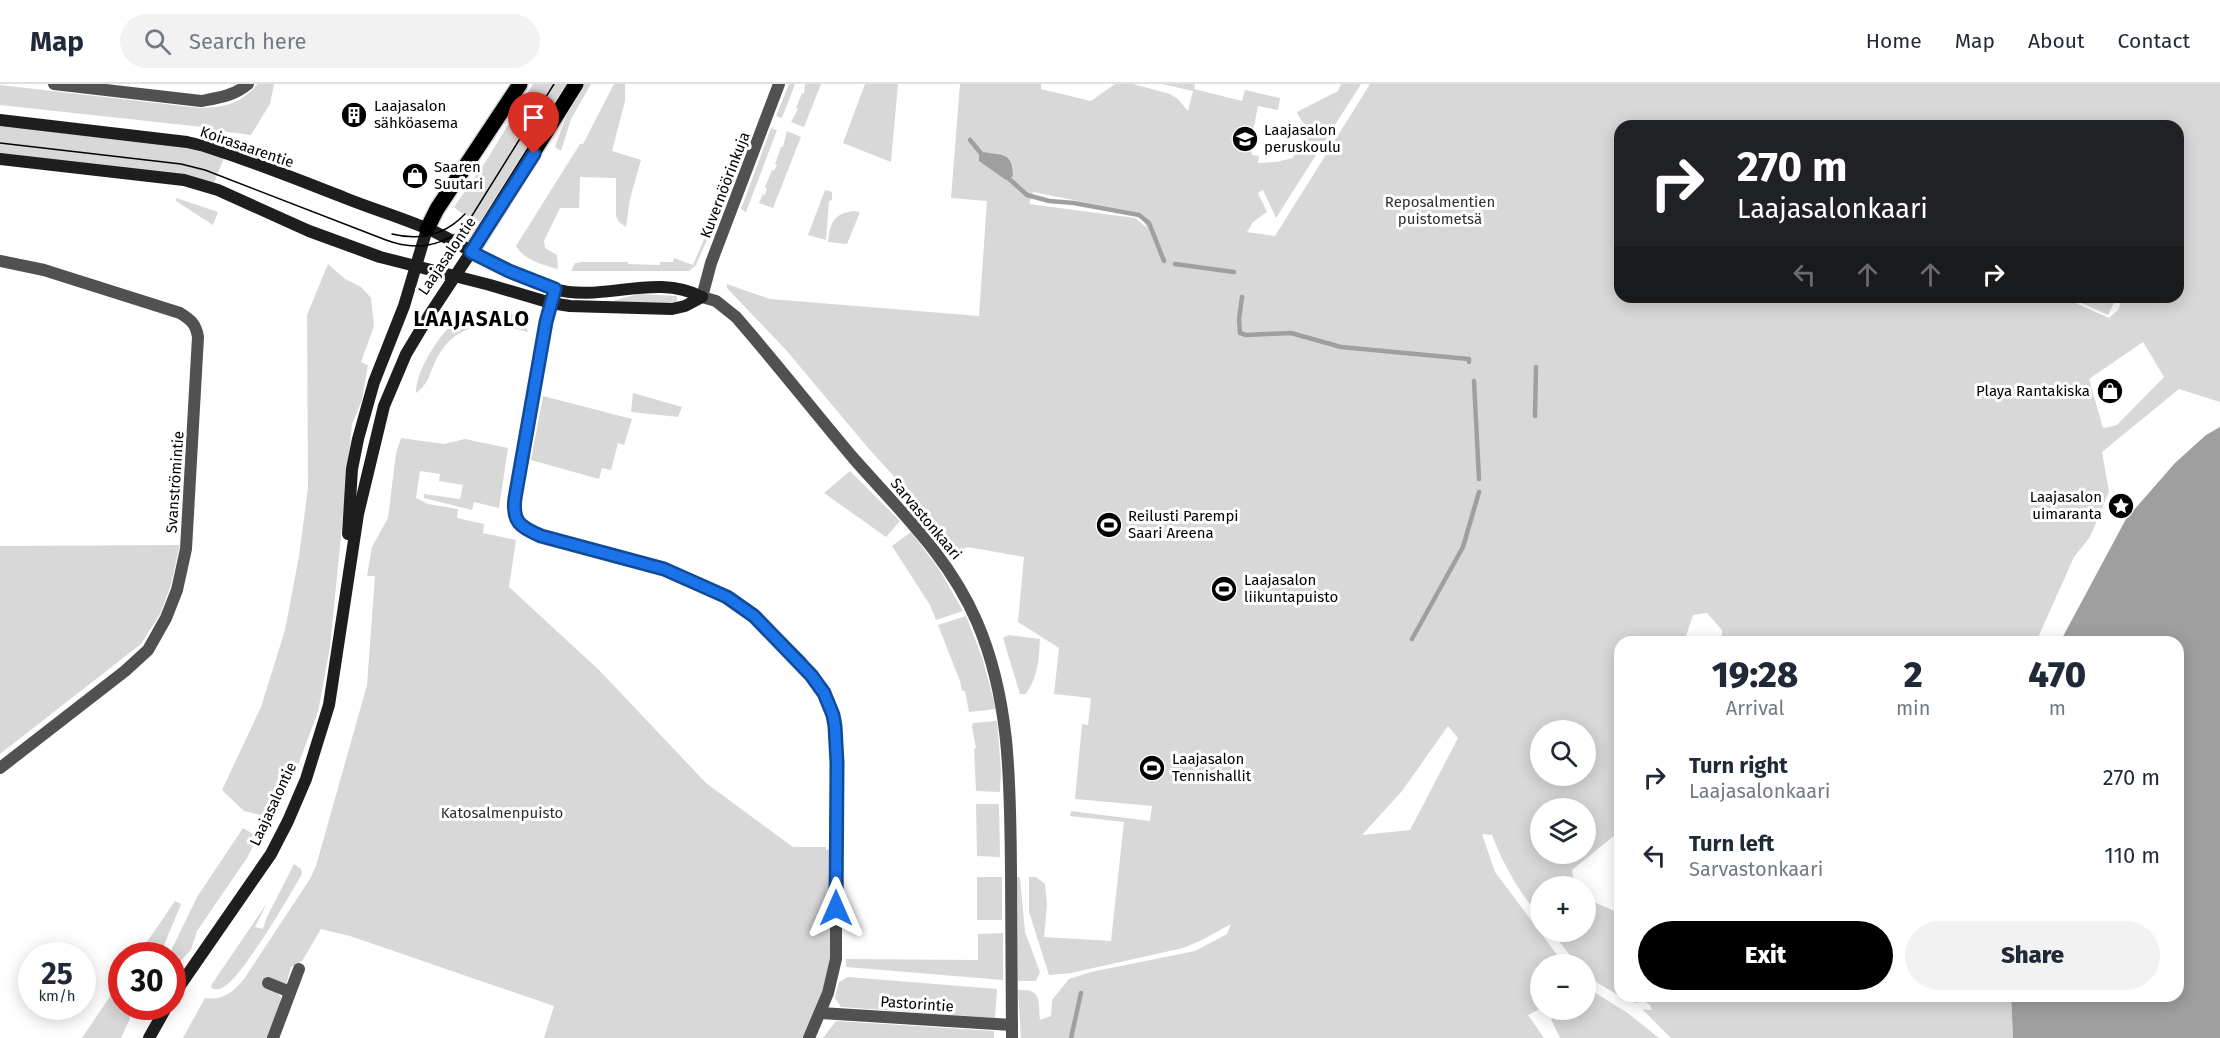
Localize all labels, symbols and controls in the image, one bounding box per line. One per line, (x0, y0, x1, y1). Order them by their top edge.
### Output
search box (120, 14, 540, 68)
text: Map (30, 25, 84, 58)
icon: search (141, 25, 174, 58)
text: Search here (189, 28, 307, 55)
text: Home (1866, 28, 1922, 54)
text: Map (1955, 28, 1995, 54)
text: About (2028, 28, 2085, 54)
text: Contact (2118, 28, 2190, 54)
pin (508, 92, 559, 154)
place label: Laajasalon sähköasema (374, 97, 458, 132)
building icon: Laajasalon sähköasema (339, 100, 369, 130)
icon: arrive (517, 101, 550, 134)
place label: Laajasalon peruskoulu (1264, 121, 1341, 156)
street label: Koirasaarentie (198, 123, 296, 171)
school or university icon: Laajasalon peruskoulu (1230, 124, 1260, 154)
street label: Kuvernöörinkuja (696, 129, 754, 241)
text: 270 m (1737, 142, 1848, 192)
icon: right (1638, 144, 1716, 222)
place label: Saaren Suutari (434, 158, 483, 193)
shop icon: Saaren Suutari (400, 161, 430, 191)
park label: Reposalmentien puistometsä (1385, 193, 1495, 228)
text: Laajasalonkaari (1737, 193, 1928, 225)
street label: Laajasalontie (414, 214, 480, 298)
icon: left (1788, 258, 1821, 291)
icon: ahead (1851, 258, 1884, 291)
icon: ahead (1914, 258, 1947, 291)
icon: right (1977, 258, 2010, 291)
district label: LAAJASALO (414, 306, 530, 332)
shop icon: Playa Rantakiska (2095, 376, 2125, 406)
place label: Playa Rantakiska (1976, 382, 2090, 400)
street label: Svanströmintie (162, 430, 188, 534)
street label: Sarvastonkaari (887, 475, 965, 563)
place label: Laajasalon uimaranta (2030, 488, 2102, 523)
place icon: Laajasalon uimaranta (2106, 491, 2136, 521)
place label: Reilusti Parempi Saari Areena (1128, 507, 1239, 542)
sports icon: Reilusti Parempi Saari Areena (1094, 510, 1124, 540)
place label: Laajasalon liikuntapuisto (1244, 571, 1338, 606)
sports icon: Laajasalon liikuntapuisto (1209, 574, 1239, 604)
text: 19:28 (1712, 653, 1798, 697)
text: 2 (1904, 653, 1923, 697)
text: 470 (2028, 653, 2086, 697)
text: Arrival (1726, 696, 1784, 720)
text: min (1896, 696, 1930, 720)
text: m (2049, 696, 2066, 720)
map controls (1530, 720, 1596, 1020)
button: search (1530, 720, 1596, 786)
place label: Laajasalon Tennishallit (1172, 750, 1252, 785)
text: Turn right (1689, 752, 1788, 779)
sports icon: Laajasalon Tennishallit (1137, 753, 1167, 783)
street label: Laajasalontie (246, 759, 300, 849)
icon: right (1638, 761, 1671, 794)
text: 270 m (2103, 764, 2160, 791)
text: Laajasalonkaari (1689, 779, 1830, 803)
button: layers (1530, 798, 1596, 864)
park label: Katosalmenpuisto (441, 804, 563, 822)
text: Turn left (1689, 830, 1774, 857)
icon: left (1638, 839, 1671, 872)
text: 110 m (2104, 842, 2160, 869)
text: Sarvastonkaari (1689, 857, 1823, 881)
position arrow (804, 876, 868, 940)
button: + (1530, 876, 1596, 942)
button: Exit (1638, 921, 1893, 990)
button: Share (1905, 921, 2160, 990)
speed limit sign: 30 (108, 942, 186, 1020)
button: − (1530, 954, 1596, 1020)
text: 25 (41, 956, 73, 992)
text: km/h (38, 987, 76, 1005)
street label: Pastorintie (880, 992, 954, 1016)

